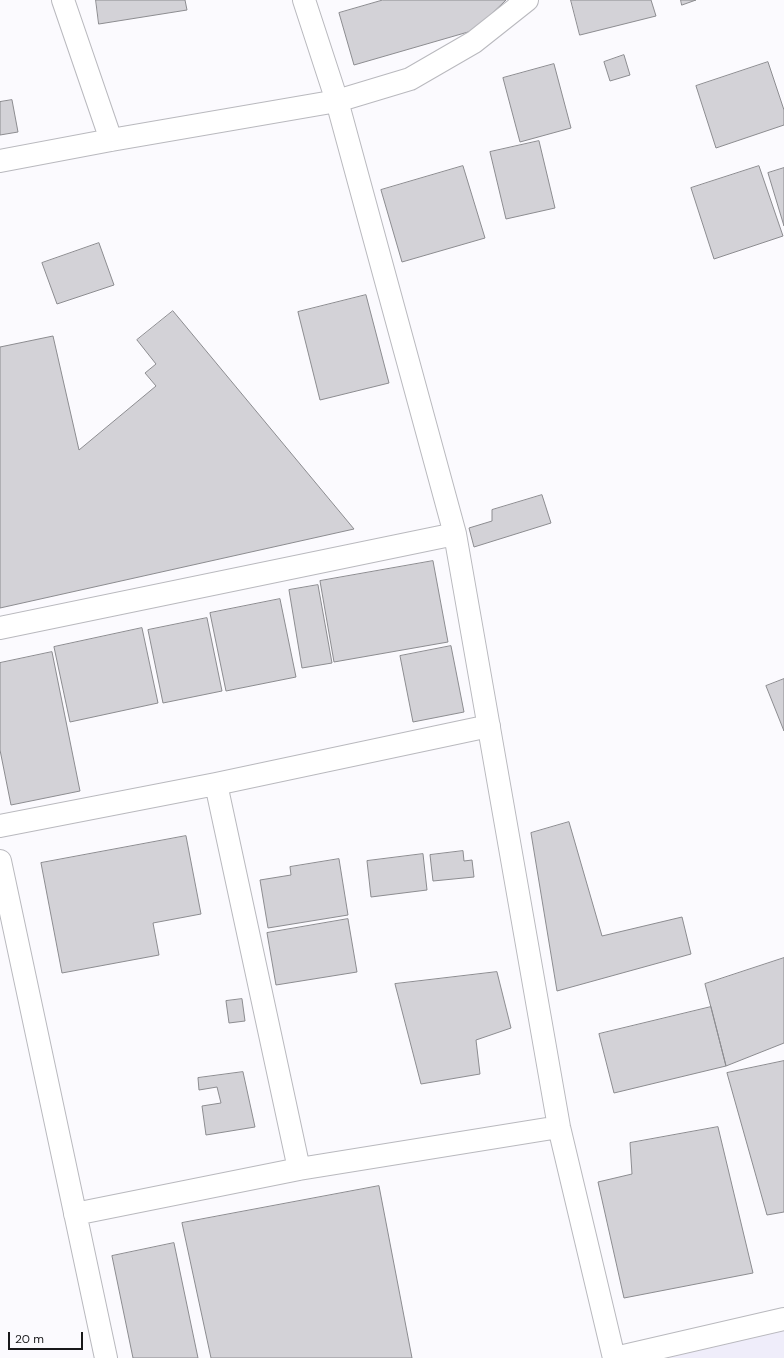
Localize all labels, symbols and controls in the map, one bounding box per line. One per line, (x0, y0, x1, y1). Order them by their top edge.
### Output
scale bar (10, 1324, 85, 1350)
text: 20 m (15, 1331, 44, 1347)

